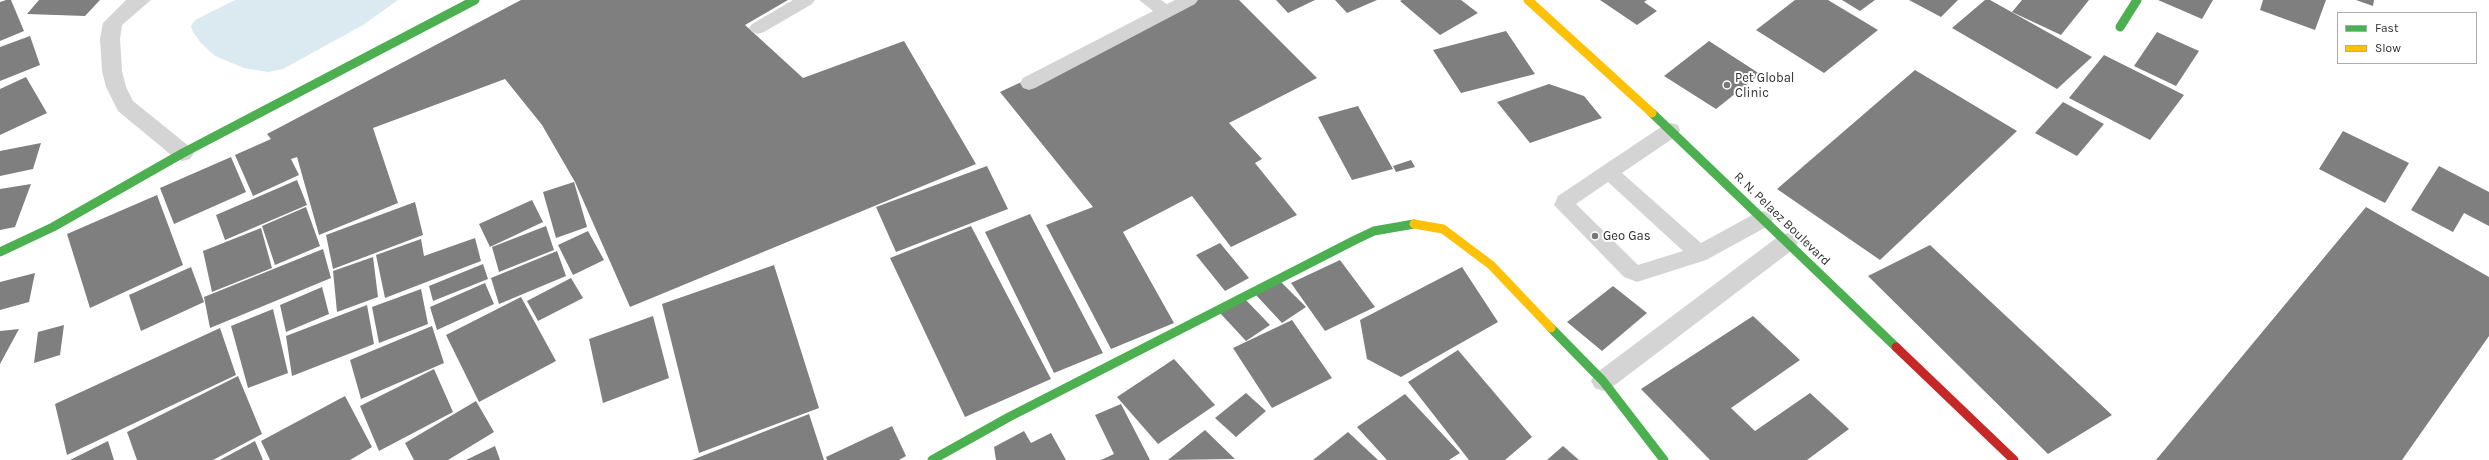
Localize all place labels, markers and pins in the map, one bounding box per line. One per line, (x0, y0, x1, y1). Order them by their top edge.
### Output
place label: Pet Global Clinic (1735, 70, 1794, 101)
marker: Pet Global Clinic (1722, 80, 1732, 90)
place label: Geo Gas (1603, 228, 1651, 244)
marker: Geo Gas (1590, 231, 1600, 241)

